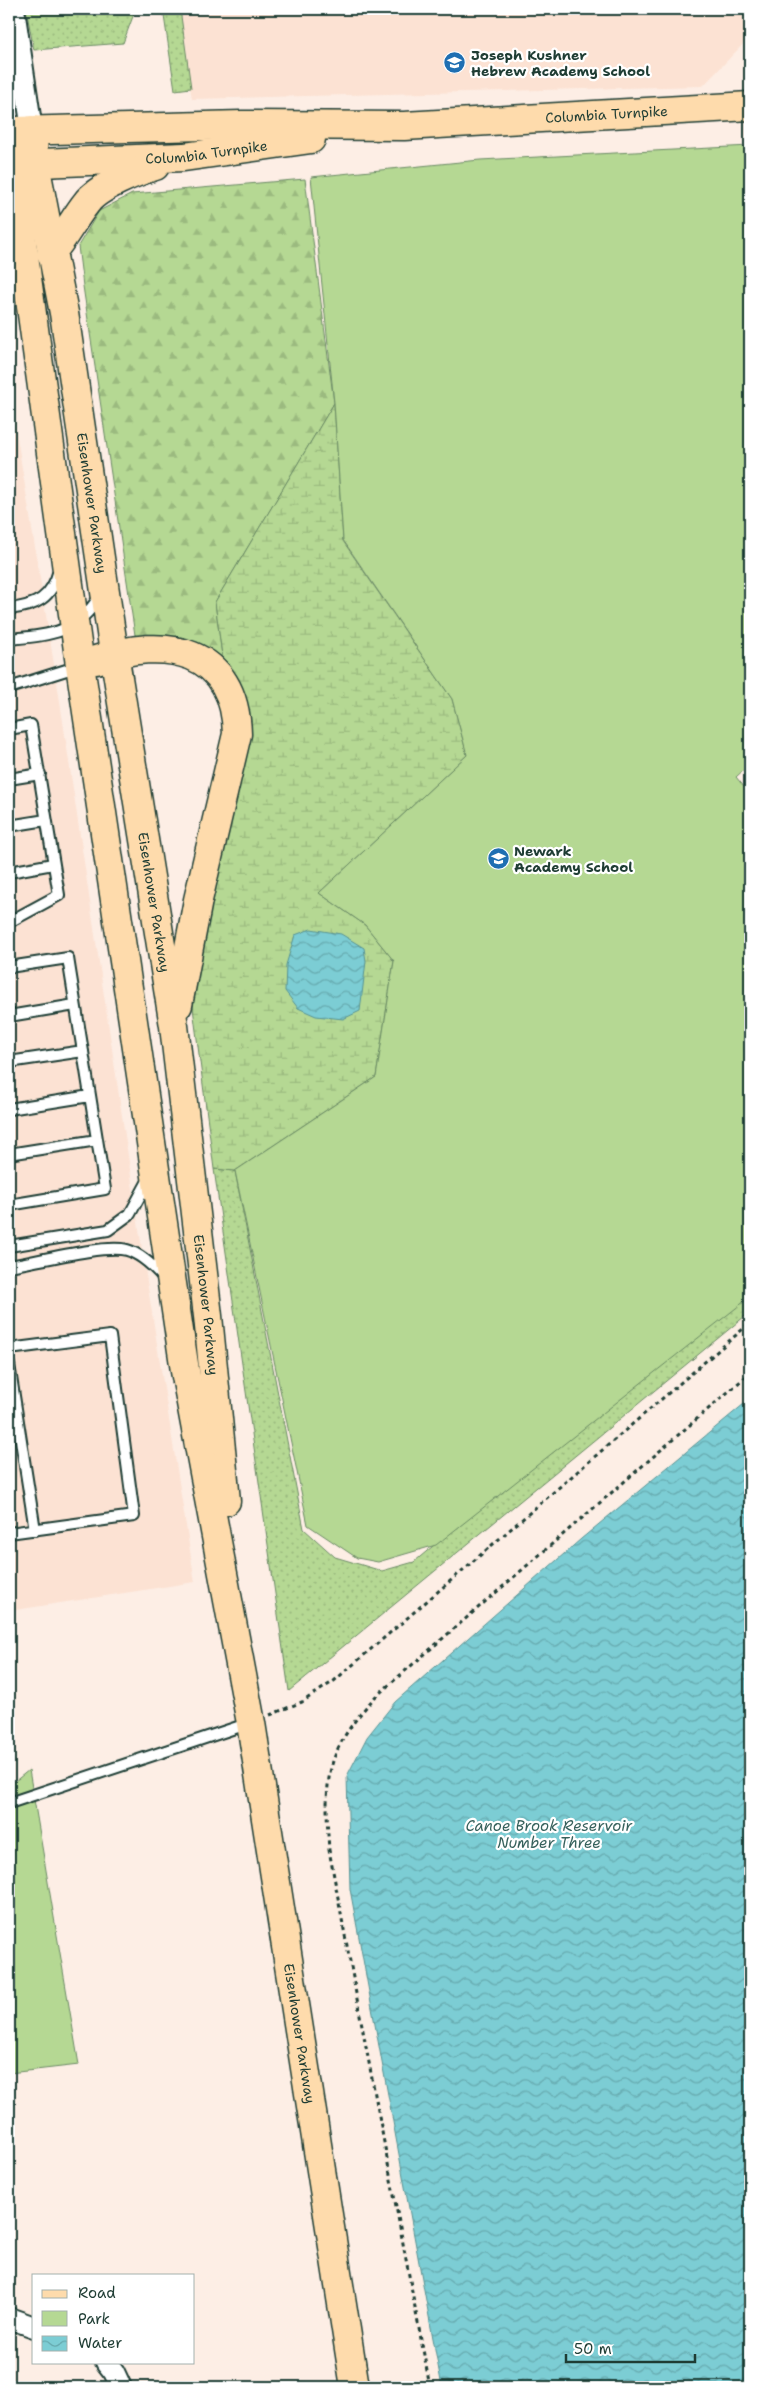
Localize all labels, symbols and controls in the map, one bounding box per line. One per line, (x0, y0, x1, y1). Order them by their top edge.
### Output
place label: Joseph Kushner Hebrew Academy School (471, 46, 650, 80)
school or university icon: Joseph Kushner Hebrew Academy School (443, 51, 467, 75)
street label: Columbia Turnpike (545, 102, 669, 127)
street label: Columbia Turnpike (145, 136, 269, 168)
street label: Eisenhower Parkway (73, 432, 111, 574)
street label: Eisenhower Parkway (134, 831, 174, 974)
place label: Newark Academy School (514, 842, 633, 876)
school or university icon: Newark Academy School (486, 847, 510, 871)
street label: Eisenhower Parkway (189, 1233, 223, 1376)
water label: Canoe Brook Reservoir Number Three (466, 1816, 633, 1853)
street label: Eisenhower Parkway (280, 1962, 319, 2105)
legend (32, 2274, 195, 2364)
text: Road (78, 2283, 116, 2303)
text: Park (78, 2309, 110, 2329)
scale bar (566, 2331, 695, 2363)
text: Water (78, 2333, 122, 2353)
text: 50 m (574, 2339, 612, 2359)

